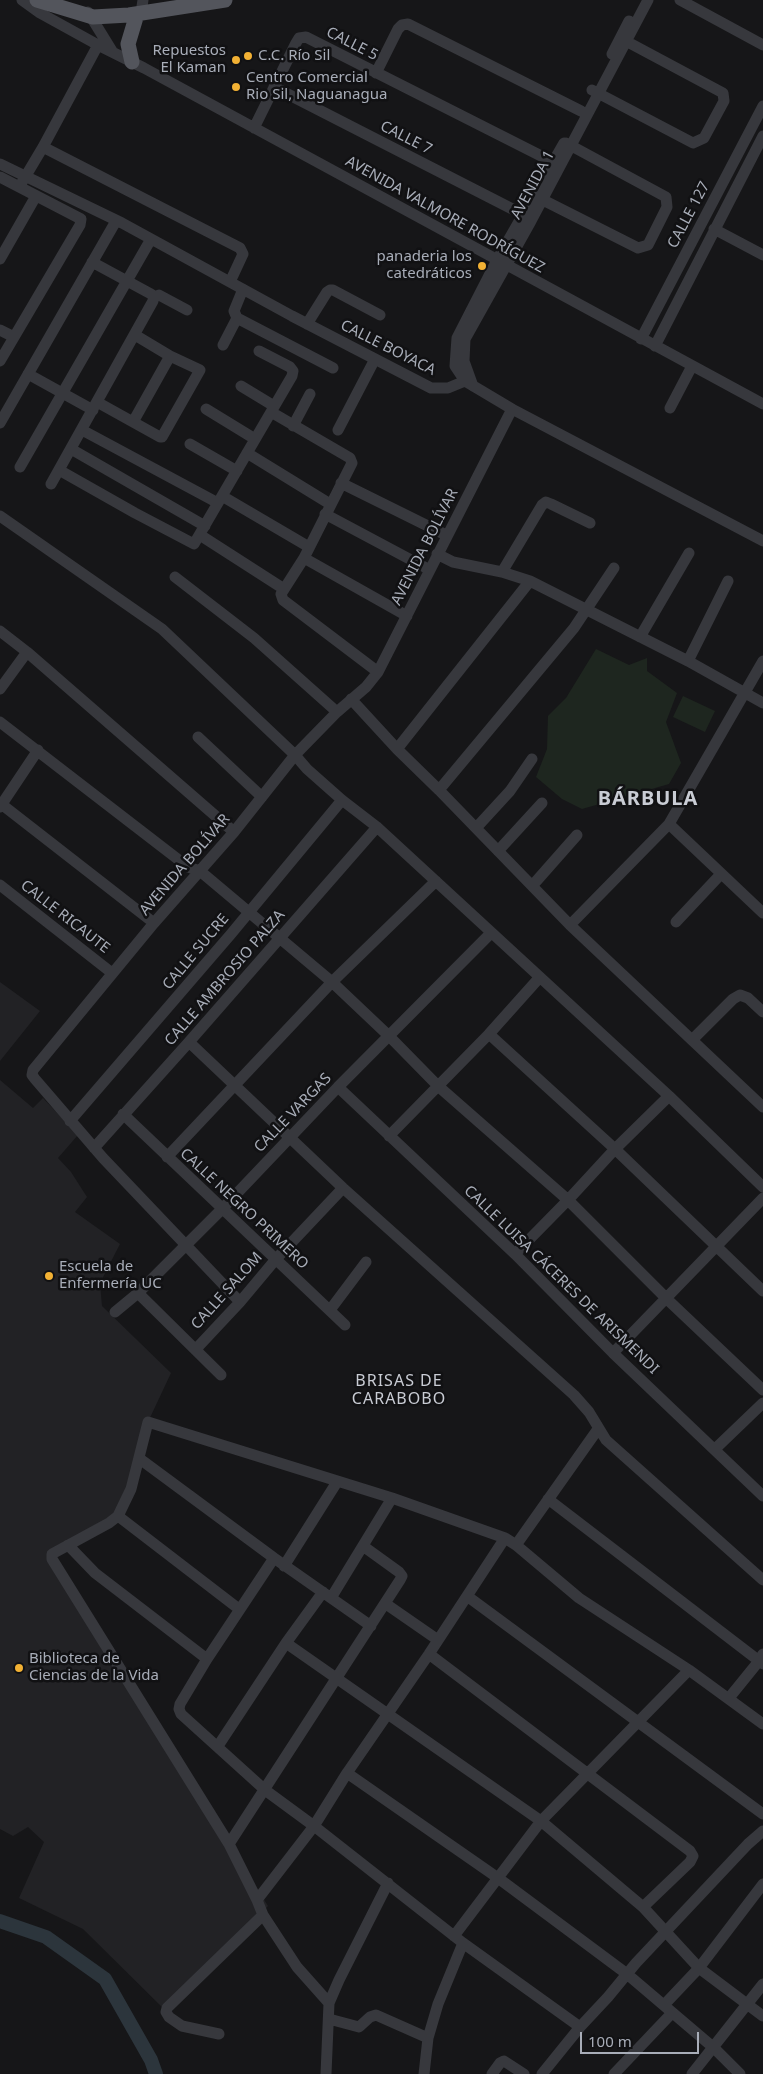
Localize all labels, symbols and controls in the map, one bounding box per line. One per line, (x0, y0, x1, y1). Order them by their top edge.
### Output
street label: CALLE 5 (323, 23, 381, 65)
place label: Repuestos El Kaman (152, 42, 226, 77)
place label: C.C. Río Sil (258, 47, 330, 65)
marker: C.C. Río Sil (242, 50, 254, 62)
marker: Repuestos El Kaman (230, 54, 242, 66)
place label: Centro Comercial Rio Sil, Naguanagua (246, 69, 387, 104)
marker: Centro Comercial Rio Sil, Naguanagua (230, 81, 242, 93)
street label: CALLE 7 (377, 117, 435, 159)
street label: AVENIDA 1 (507, 147, 559, 223)
street label: AVENIDA VALMORE RODRÍGUEZ (342, 153, 548, 277)
street label: CALLE 127 (664, 179, 714, 251)
place label: panaderia los catedráticos (376, 248, 472, 283)
marker: panaderia los catedráticos (476, 260, 488, 272)
street label: CALLE BOYACA (337, 316, 439, 380)
street label: AVENIDA BOLÍVAR (388, 486, 462, 608)
district label: BÁRBULA (597, 787, 699, 811)
street label: AVENIDA BOLÍVAR (136, 811, 234, 919)
street label: CALLE RICAUTE (17, 877, 113, 957)
street label: CALLE AMBROSIO PALZA (161, 906, 289, 1050)
street label: CALLE SUCRE (159, 910, 233, 994)
street label: CALLE VARGAS (251, 1070, 335, 1156)
street label: CALLE NEGRO PRIMERO (176, 1145, 312, 1273)
street label: CALLE LUISA CÁCERES DE ARISMENDI (460, 1182, 662, 1378)
street label: CALLE SALOM (188, 1249, 266, 1333)
place label: Escuela de Enfermería UC (59, 1258, 162, 1293)
marker: Escuela de Enfermería UC (43, 1270, 55, 1282)
district label: BRISAS DE CARABOBO (351, 1371, 447, 1409)
place label: Biblioteca de Ciencias de la Vida (29, 1650, 159, 1685)
marker: Biblioteca de Ciencias de la Vida (13, 1662, 25, 1674)
scale bar (583, 2022, 702, 2054)
text: 100 m (588, 2031, 632, 2051)

